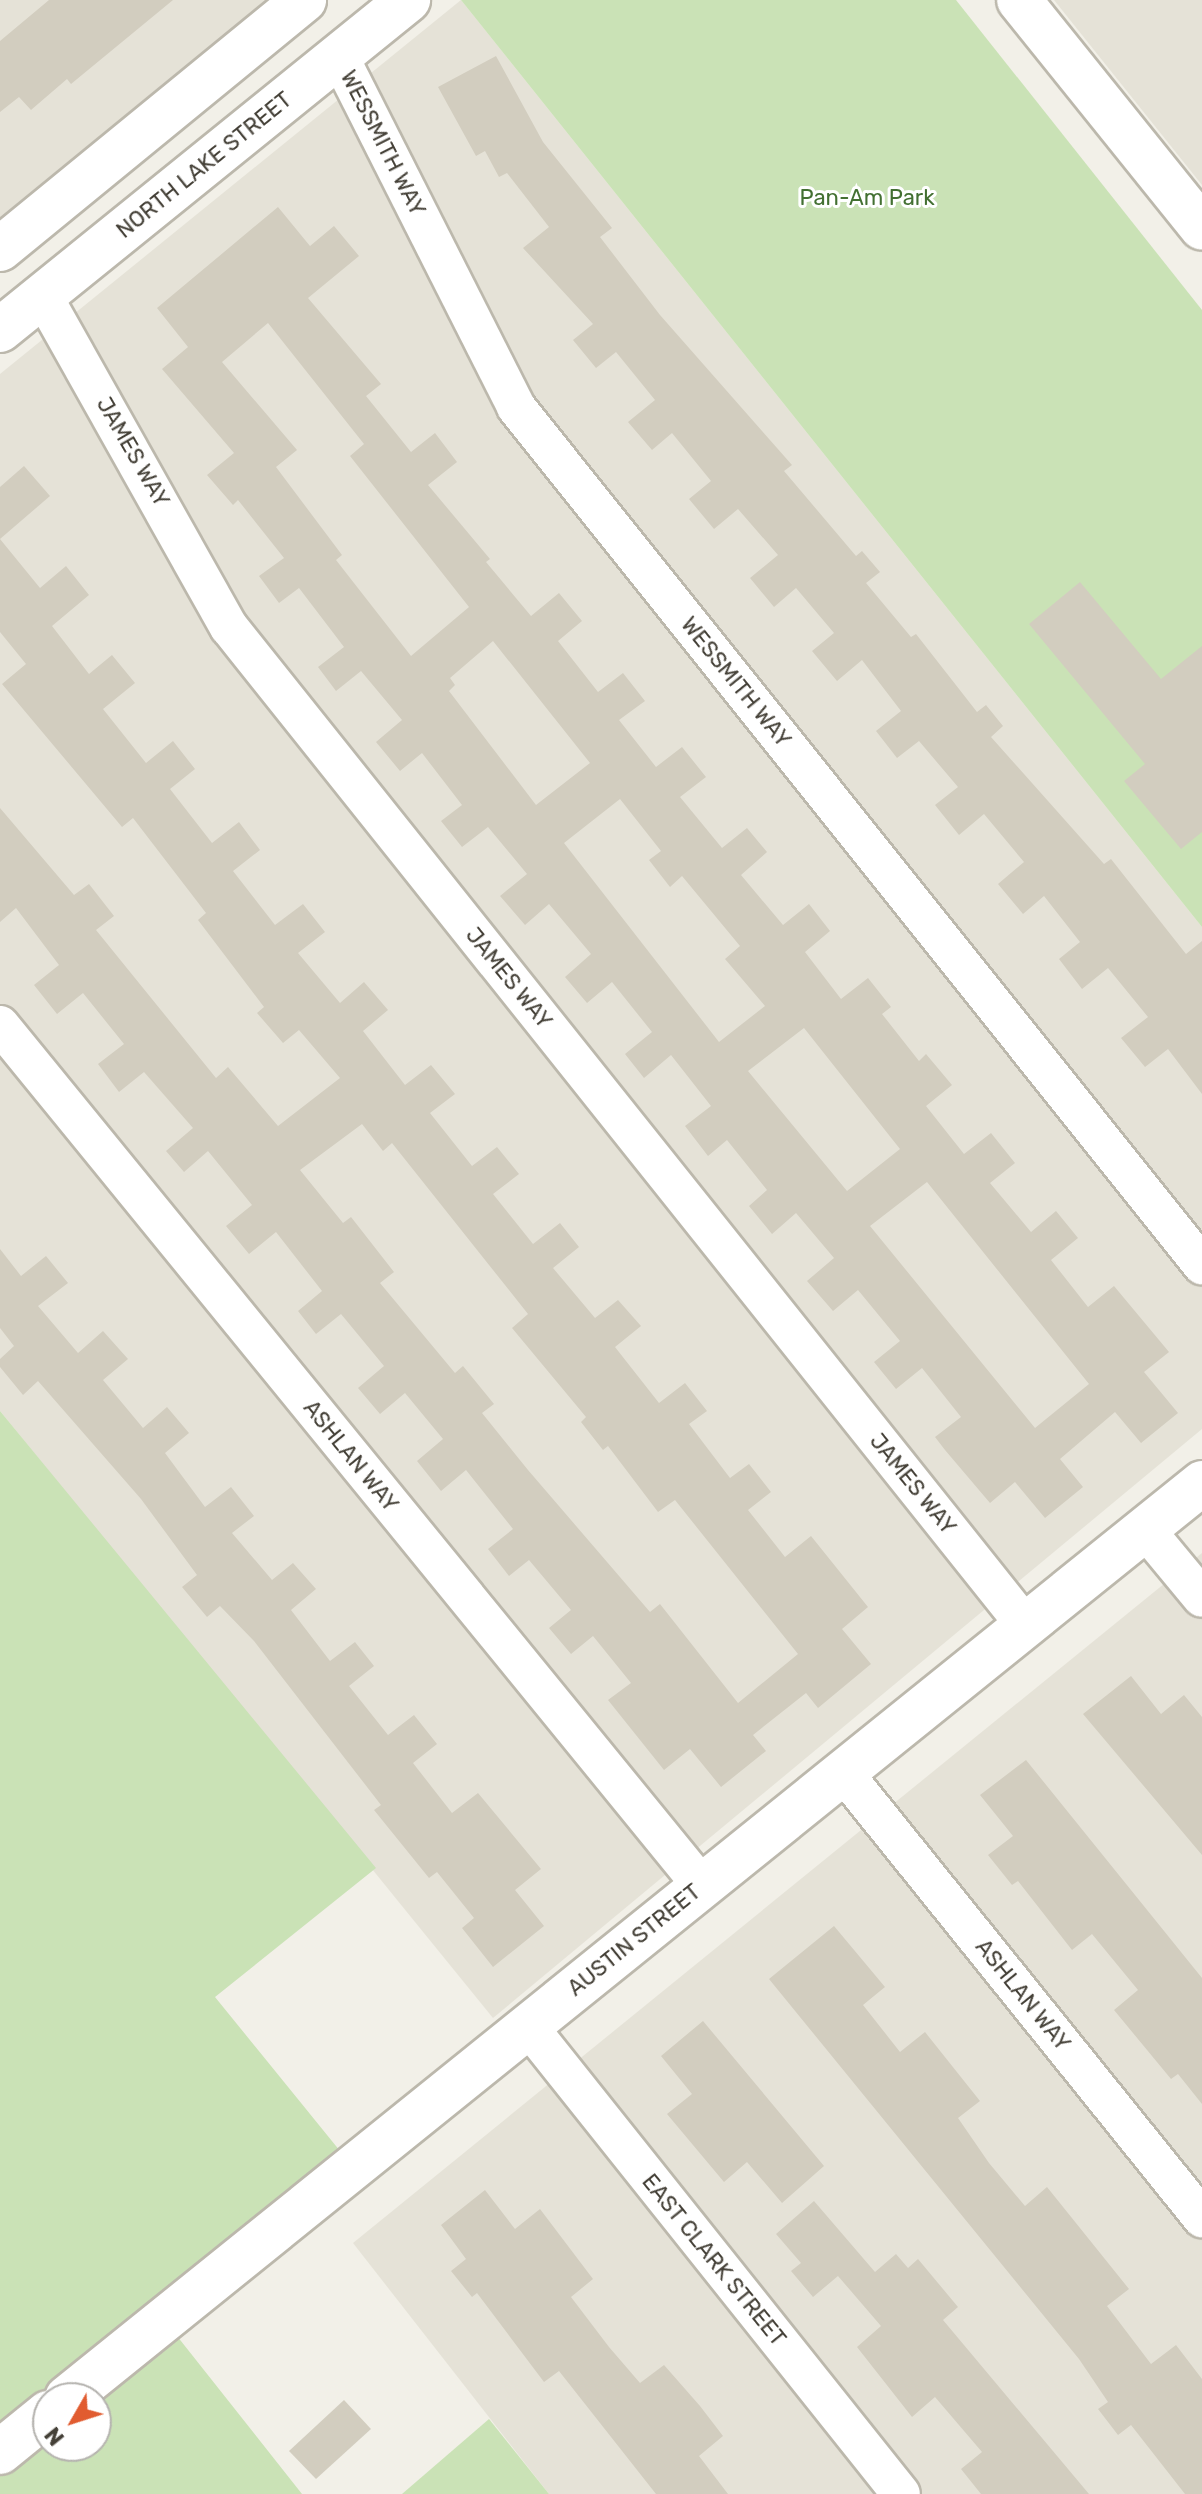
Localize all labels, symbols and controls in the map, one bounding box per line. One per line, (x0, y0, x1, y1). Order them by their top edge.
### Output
street label: WESSMITH WAY (335, 66, 431, 220)
street label: NORTH LAKE STREET (111, 86, 297, 244)
park label: Pan-Am Park (800, 185, 934, 211)
street label: JAMES WAY (91, 392, 175, 512)
street label: WESSMITH WAY (675, 611, 797, 753)
street label: JAMES WAY (460, 922, 558, 1034)
street label: ASHLAN WAY (298, 1395, 404, 1517)
street label: JAMES WAY (864, 1428, 962, 1540)
street label: AUSTIN STREET (562, 1878, 706, 2002)
street label: ASHLAN WAY (970, 1934, 1076, 2056)
street label: EAST CLARK STREET (636, 2168, 792, 2352)
north arrow (32, 2382, 112, 2462)
text: N (39, 2422, 70, 2451)

